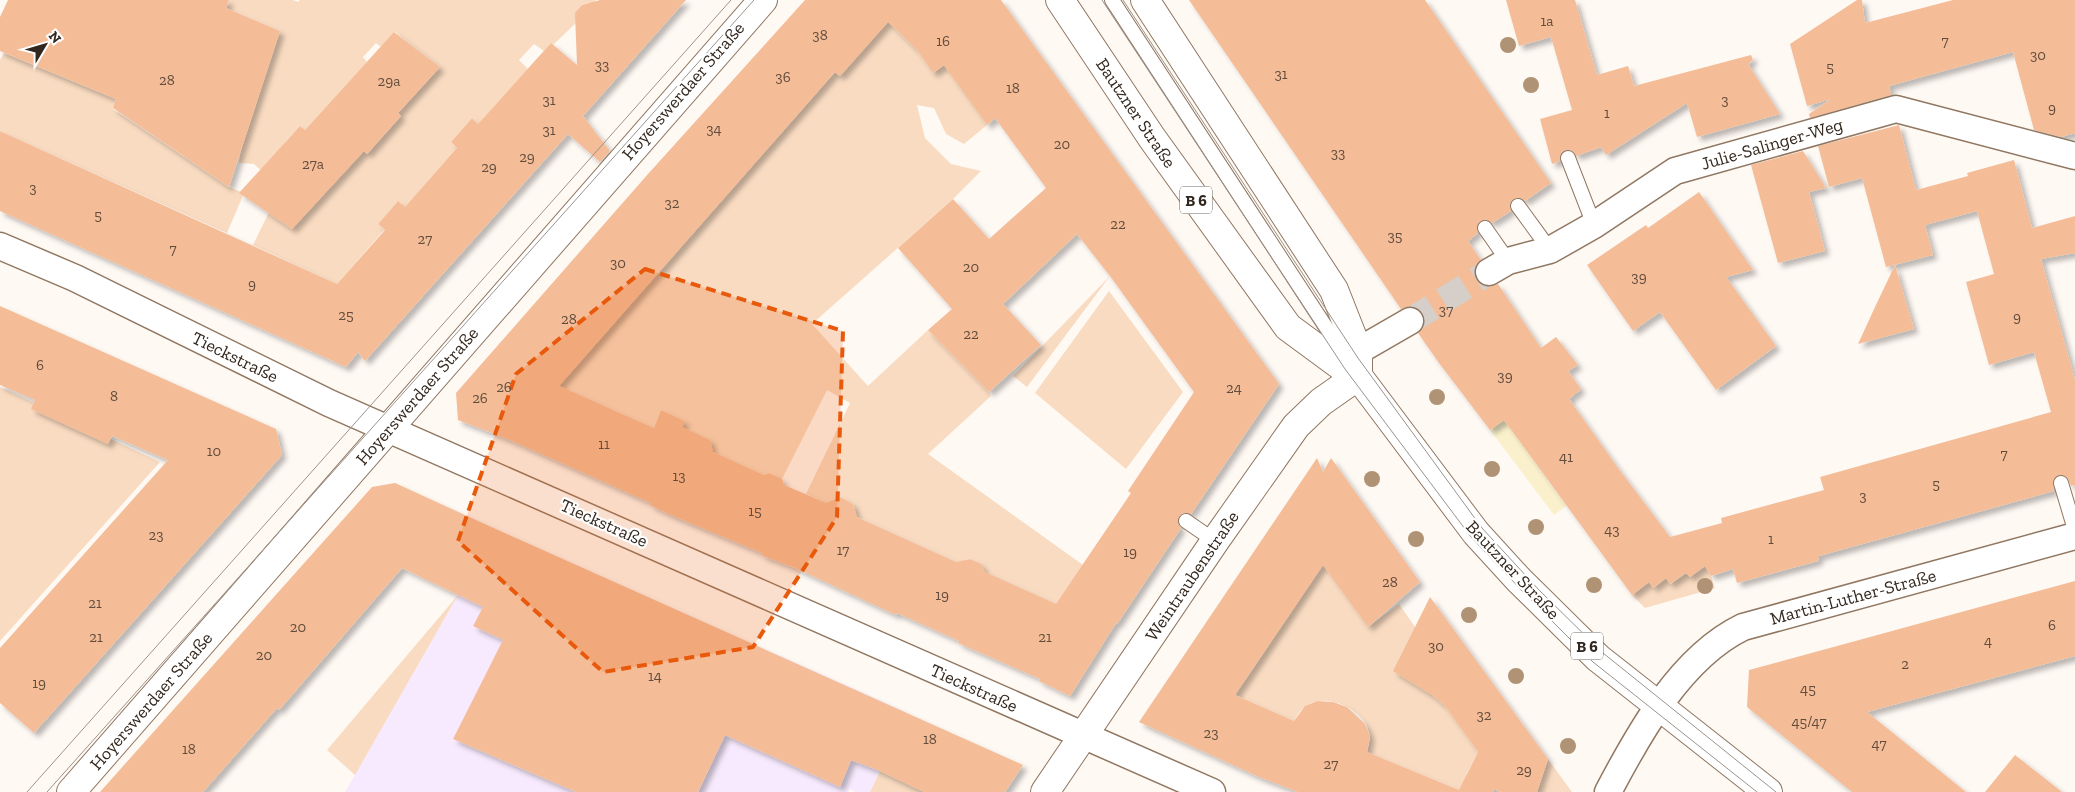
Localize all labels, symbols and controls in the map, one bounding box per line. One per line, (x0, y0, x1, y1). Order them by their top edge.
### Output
house number: 1a (1540, 12, 1554, 30)
street label: Hoyerswerdaer Straße (617, 17, 749, 165)
north arrow (20, 20, 70, 70)
house number: 38 (812, 26, 828, 44)
text: N (45, 28, 65, 47)
house number: 16 (936, 32, 950, 50)
house number: 7 (1941, 32, 1949, 50)
house number: 30 (2030, 46, 2046, 64)
street label: Bautzner Straße (1091, 54, 1181, 172)
house number: 33 (595, 56, 609, 74)
house number: 5 (1826, 58, 1834, 76)
house number: 31 (1274, 65, 1288, 83)
house number: 36 (775, 68, 791, 86)
house number: 28 (159, 71, 175, 89)
house number: 29a (378, 72, 400, 90)
house number: 18 (1006, 79, 1020, 97)
house number: 31 (542, 91, 556, 109)
house number: 3 (1721, 91, 1729, 109)
house number: 9 (2048, 99, 2056, 117)
house number: 1 (1604, 104, 1610, 122)
street label: Julie-Salinger-Weg (1699, 113, 1846, 175)
house number: 34 (706, 120, 722, 138)
house number: 31 (542, 121, 556, 139)
house number: 20 (1054, 135, 1070, 153)
house number: 33 (1331, 144, 1345, 162)
house number: 29 (519, 148, 535, 166)
house number: 27a (302, 155, 324, 173)
house number: 29 (481, 158, 497, 176)
house number: 3 (29, 179, 37, 197)
road number: B 6 (1180, 186, 1212, 214)
house number: 32 (664, 194, 680, 212)
house number: 5 (94, 206, 102, 224)
house number: 22 (1110, 215, 1126, 233)
house number: 35 (1387, 227, 1403, 245)
house number: 27 (418, 230, 432, 248)
house number: 7 (169, 240, 177, 258)
house number: 30 (610, 254, 626, 272)
house number: 20 (963, 258, 979, 276)
house number: 39 (1631, 268, 1647, 286)
house number: 9 (248, 275, 256, 293)
house number: 37 (1439, 301, 1453, 319)
house number: 25 (338, 306, 354, 324)
house number: 9 (2013, 308, 2021, 326)
house number: 28 (561, 310, 577, 328)
street label: Hoyerswerdaer Straße (351, 322, 483, 470)
house number: 22 (963, 325, 979, 343)
street label: Tieckstraße (188, 327, 282, 387)
house number: 6 (36, 356, 44, 374)
house number: 39 (1497, 367, 1513, 385)
house number: 26 (496, 378, 512, 396)
house number: 24 (1226, 379, 1242, 397)
house number: 8 (110, 387, 118, 405)
house number: 26 (472, 389, 488, 407)
house number: 11 (598, 435, 610, 453)
house number: 10 (207, 442, 221, 460)
house number: 7 (2000, 445, 2008, 463)
house number: 41 (1559, 448, 1573, 466)
house number: 13 (672, 467, 686, 485)
house number: 5 (1932, 475, 1940, 493)
house number: 3 (1859, 487, 1867, 505)
street label: Tieckstraße (557, 494, 651, 552)
house number: 15 (748, 502, 762, 520)
street label: Weintraubenstraße (1140, 507, 1244, 645)
street label: Bautzner Straße (1461, 516, 1565, 624)
house number: 43 (1604, 521, 1620, 539)
house number: 23 (148, 526, 164, 544)
house number: 1 (1768, 530, 1774, 548)
house number: 17 (837, 541, 849, 559)
house number: 19 (1123, 543, 1137, 561)
street label: Martin-Luther-Straße (1768, 564, 1938, 630)
house number: 28 (1382, 573, 1398, 591)
house number: 19 (935, 586, 949, 604)
house number: 21 (88, 594, 102, 612)
house number: 6 (2048, 616, 2056, 634)
house number: 20 (290, 618, 306, 636)
street label: Hoyerswerdaer Straße (85, 627, 217, 775)
house number: 21 (89, 628, 103, 646)
house number: 21 (1038, 628, 1052, 646)
road number: B 6 (1571, 632, 1603, 659)
house number: 4 (1984, 632, 1992, 650)
house number: 30 (1428, 637, 1444, 655)
house number: 20 (256, 646, 272, 664)
house number: 2 (1901, 655, 1909, 673)
street label: Tieckstraße (927, 659, 1021, 717)
house number: 14 (648, 667, 662, 685)
house number: 19 (32, 674, 46, 692)
house number: 45 (1800, 680, 1816, 698)
house number: 32 (1476, 706, 1492, 724)
house number: 45/47 (1791, 713, 1827, 731)
house number: 23 (1203, 724, 1219, 742)
house number: 18 (923, 730, 937, 748)
house number: 47 (1872, 735, 1886, 753)
house number: 18 (182, 740, 196, 758)
house number: 27 (1324, 755, 1338, 773)
house number: 29 (1516, 761, 1532, 779)

